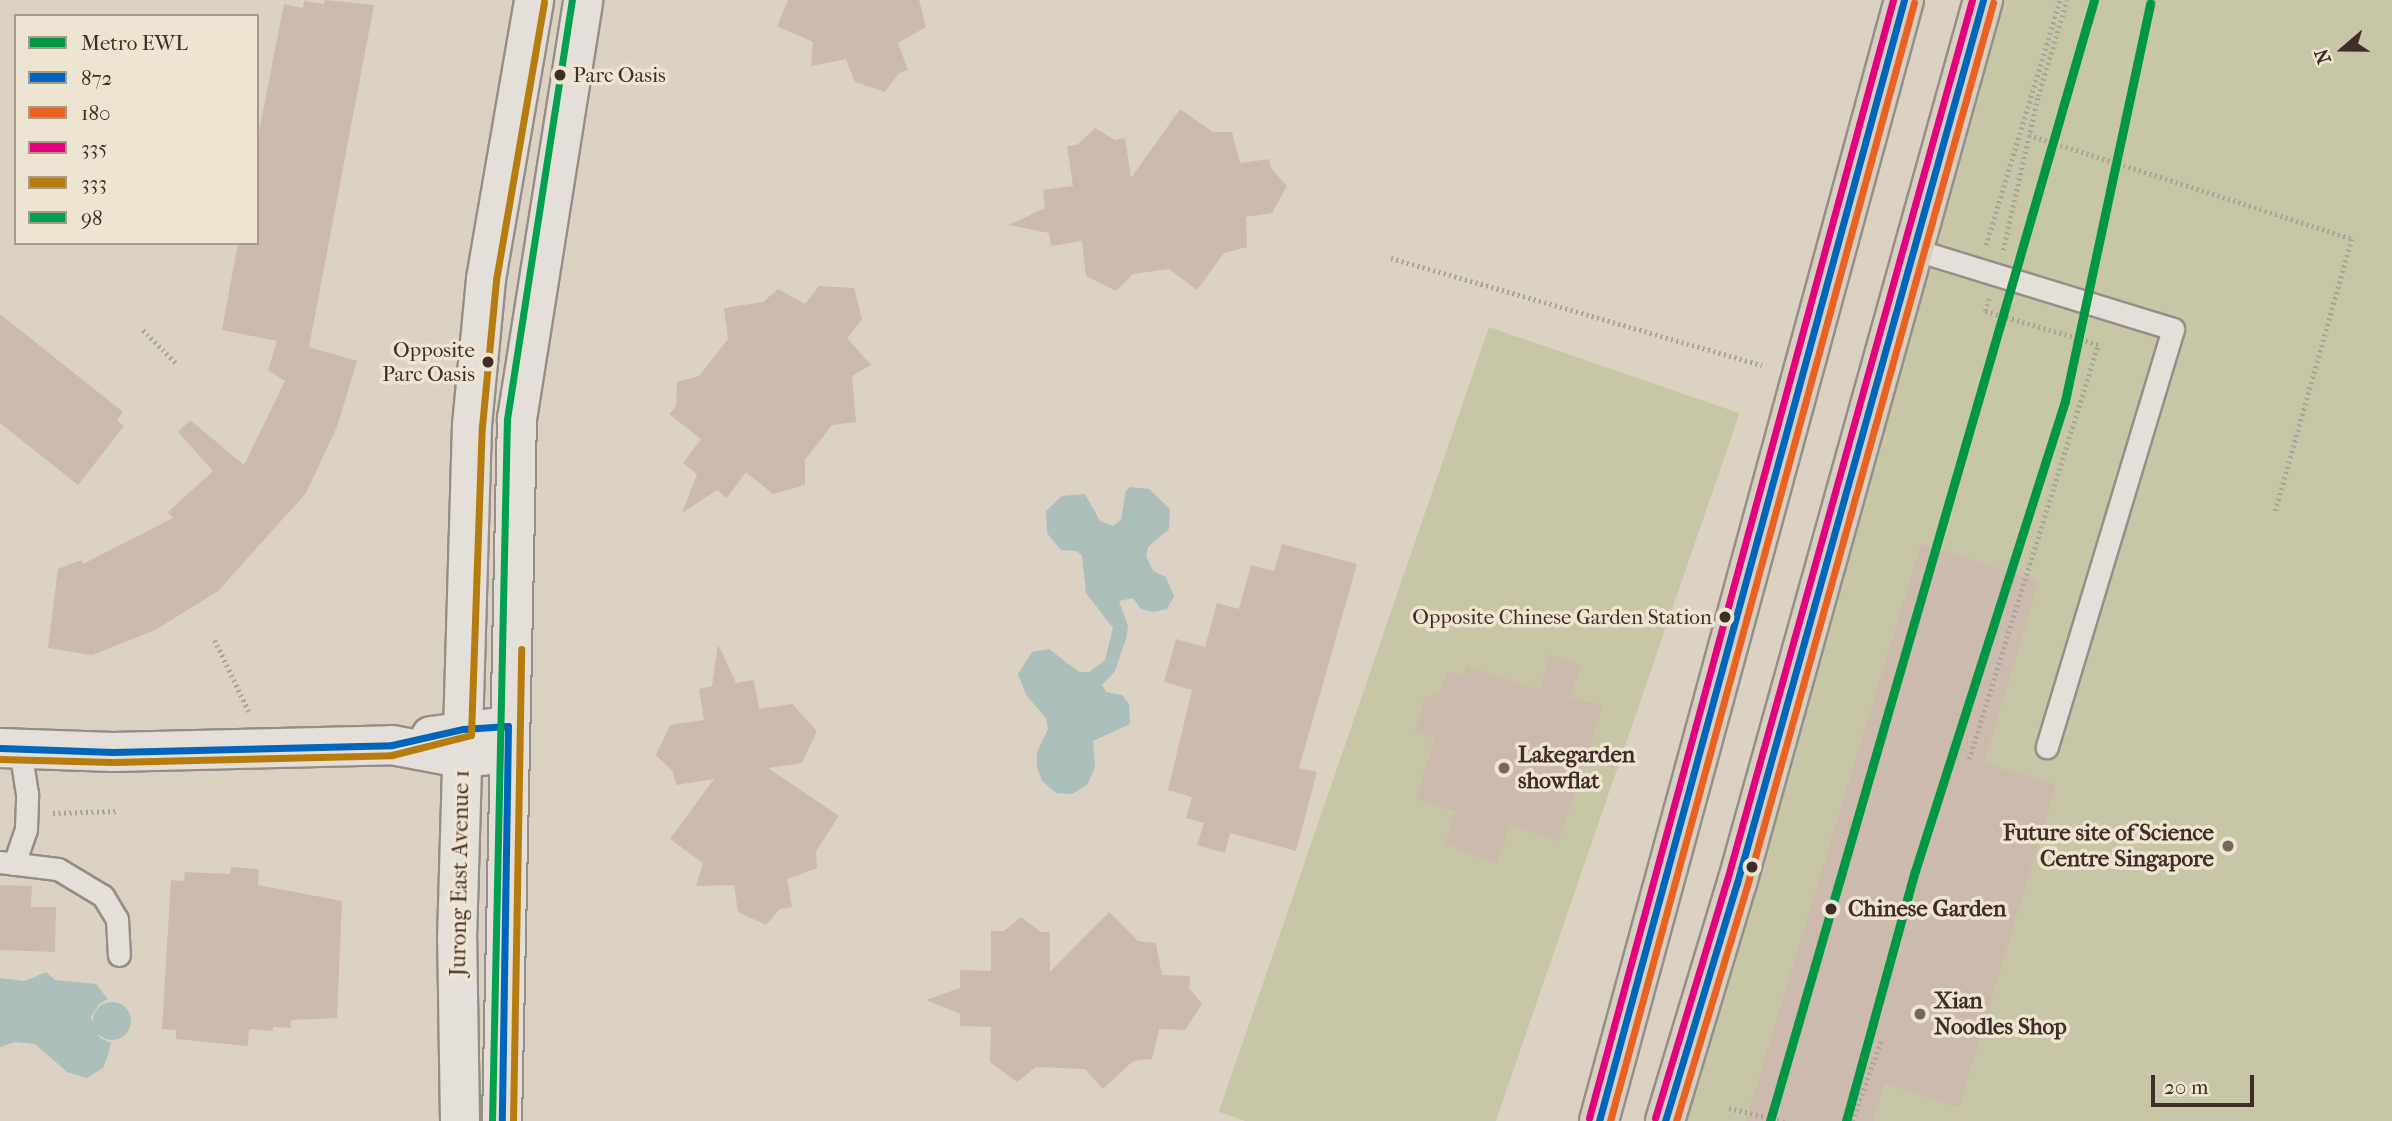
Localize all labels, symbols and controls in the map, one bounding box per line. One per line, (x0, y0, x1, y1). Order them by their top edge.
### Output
legend (14, 14, 259, 245)
north arrow (2308, 14, 2378, 84)
text: Metro EWL (81, 31, 188, 55)
text: N (2310, 46, 2336, 67)
place label: Parc Oasis (573, 62, 666, 88)
text: 872 (81, 66, 112, 90)
marker: Parc Oasis (553, 68, 567, 82)
text: 180 (81, 101, 111, 125)
text: 335 (81, 136, 107, 160)
text: 333 (81, 171, 107, 195)
text: 98 (81, 206, 103, 230)
place label: Opposite Parc Oasis (382, 337, 475, 387)
marker: Opposite Parc Oasis (481, 355, 495, 369)
place label: Opposite Chinese Garden Station (1412, 604, 1712, 630)
marker: Opposite Chinese Garden Station (1718, 610, 1732, 624)
place label: Lakegarden showflat (1518, 741, 1635, 795)
marker: Lakegarden showflat (1496, 760, 1512, 776)
street label: Jurong East Avenue 1 (444, 769, 476, 977)
place label: Future site of Science Centre Singapore (2003, 819, 2214, 873)
marker: Future site of Science Centre Singapore (2220, 838, 2236, 854)
unlabelled marker (1745, 860, 1759, 874)
place label: Chinese Garden (1848, 895, 2006, 923)
marker: Chinese Garden (1820, 898, 1842, 920)
place label: Xian Noodles Shop (1934, 987, 2067, 1041)
marker: Xian Noodles Shop (1912, 1006, 1928, 1022)
scale bar (2154, 1062, 2257, 1106)
text: 20 m (2164, 1075, 2208, 1099)

